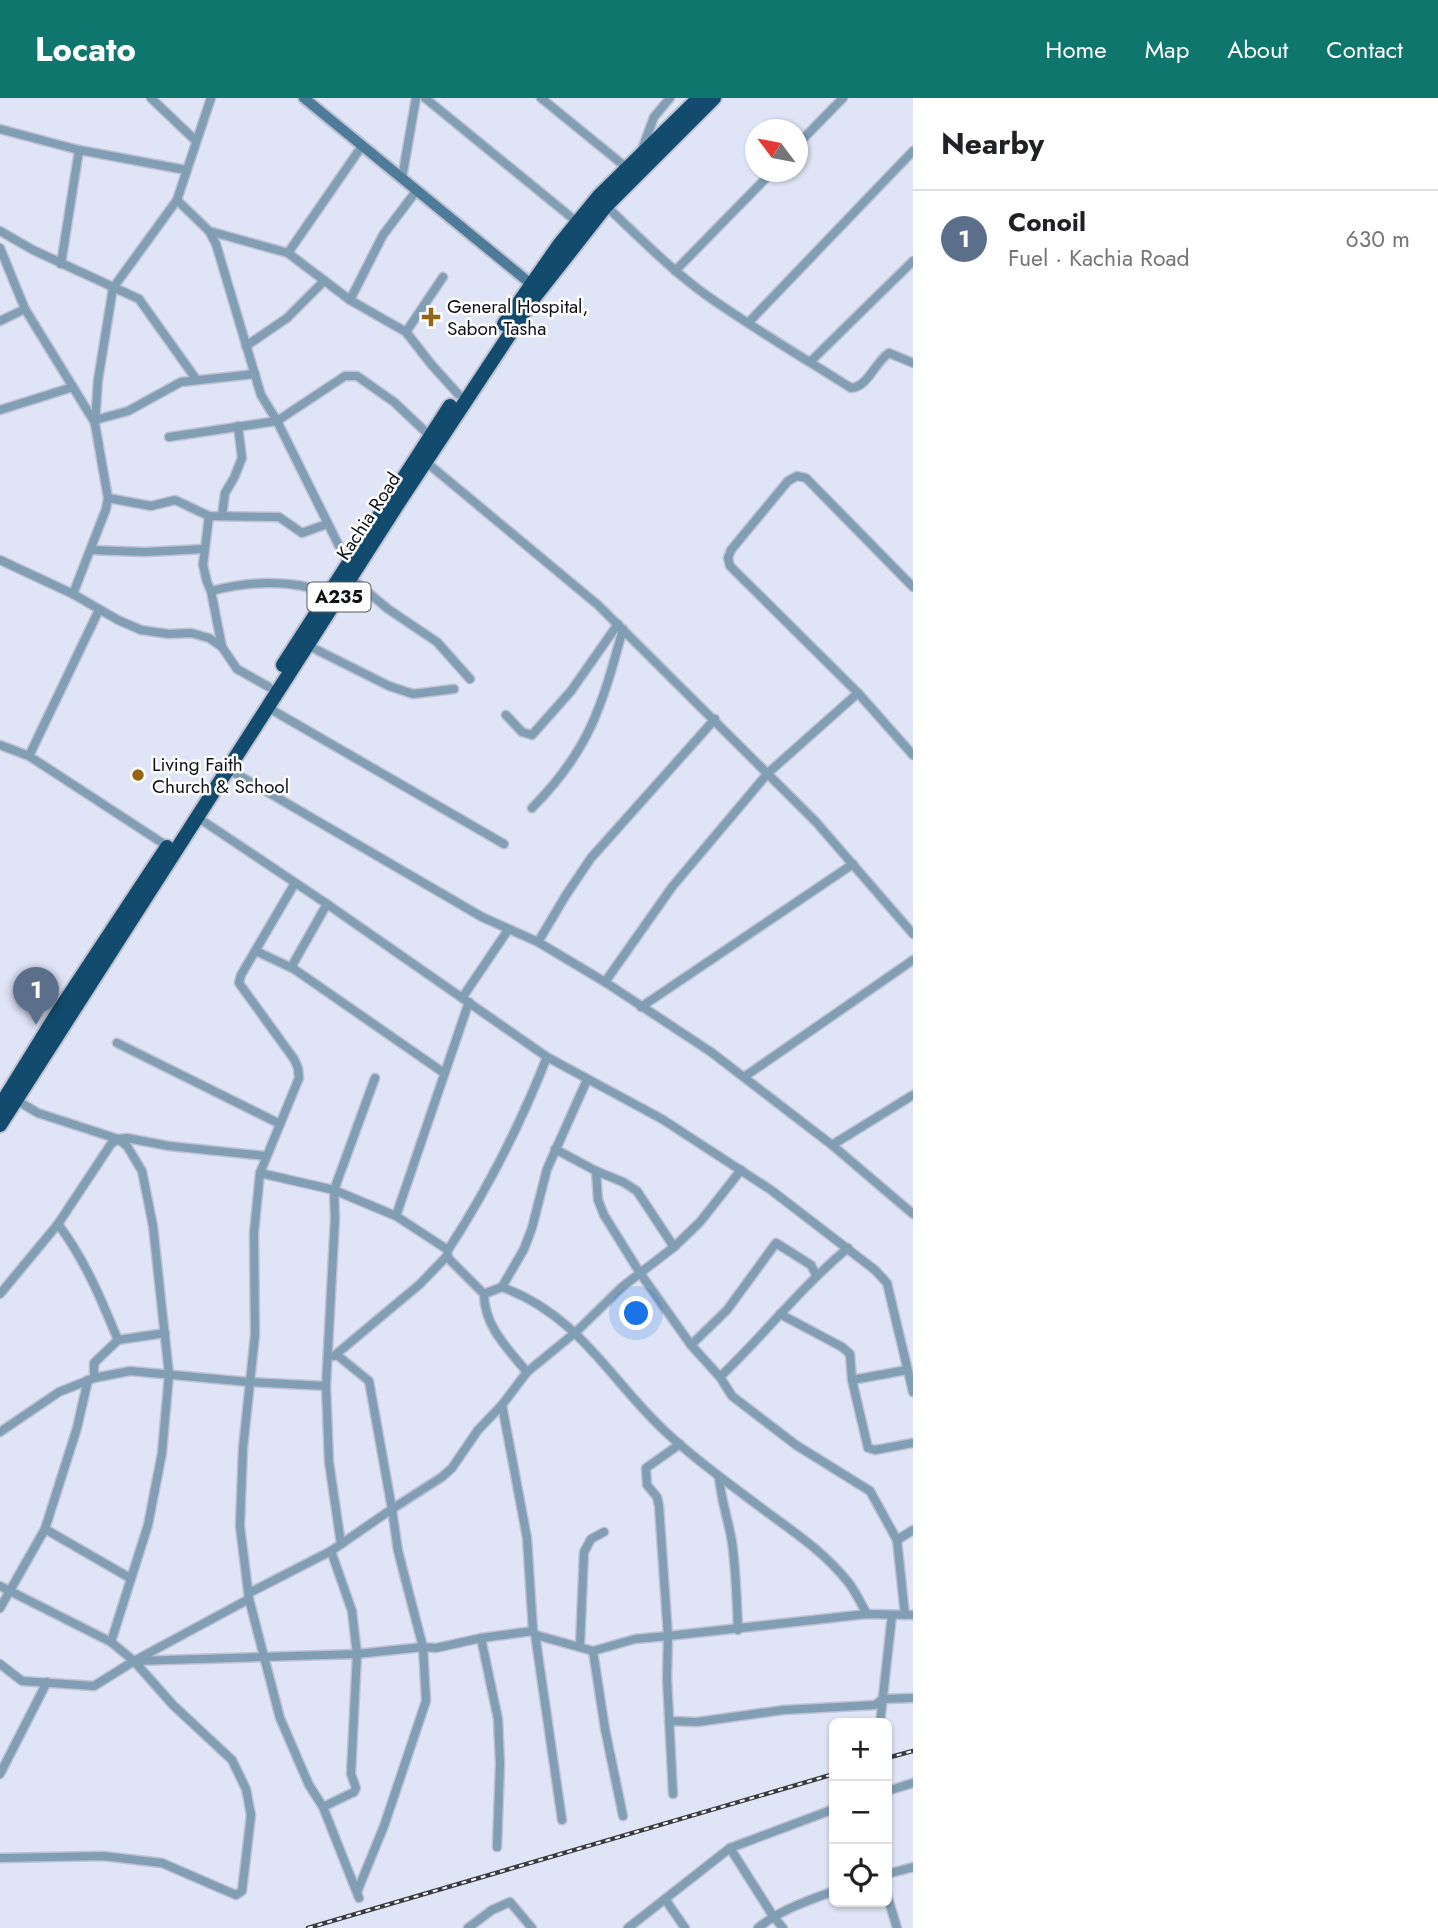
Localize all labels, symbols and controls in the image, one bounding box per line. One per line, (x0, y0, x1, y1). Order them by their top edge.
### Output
text: Locato (35, 26, 136, 73)
text: Home (1045, 32, 1107, 67)
text: Map (1145, 32, 1189, 67)
text: About (1227, 32, 1288, 67)
text: Contact (1326, 32, 1403, 67)
north arrow (745, 119, 808, 182)
text: Nearby (941, 122, 1044, 165)
text: Conoil (1008, 203, 1086, 241)
text: 1 (958, 222, 970, 256)
text: 630 m (1346, 222, 1410, 256)
text: Fuel · Kachia Road (1008, 241, 1190, 275)
place label: General Hospital, Sabon Tasha (447, 293, 588, 342)
marker: General Hospital, Sabon Tasha (421, 307, 441, 327)
street label: Kachia Road (330, 467, 407, 565)
road number: A235 (308, 583, 370, 612)
place label: Living Faith Church & School (152, 751, 289, 800)
marker: Living Faith Church & School (130, 767, 146, 783)
pin: 1 (13, 967, 59, 1025)
your location (619, 1296, 653, 1330)
map controls (829, 1718, 892, 1907)
button: + (829, 1718, 892, 1781)
button: − (829, 1781, 892, 1844)
button: locate (829, 1844, 892, 1907)

